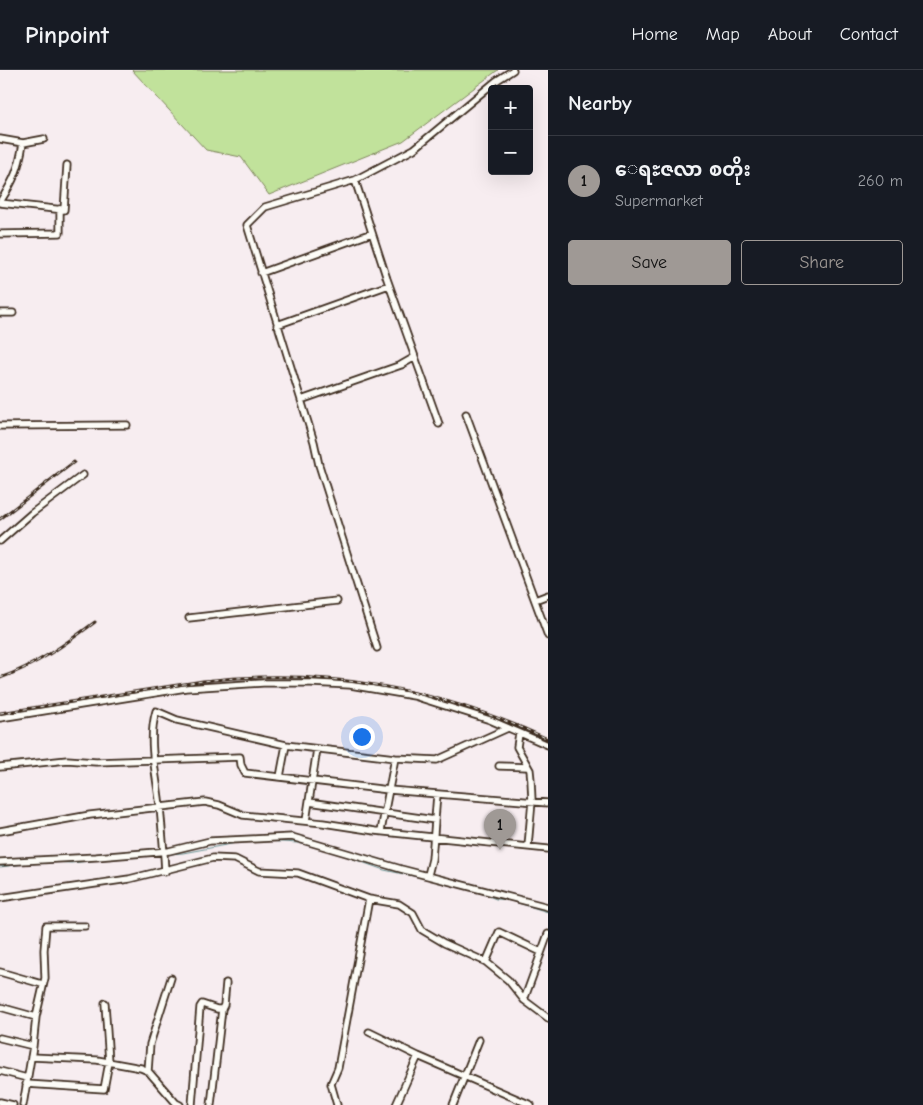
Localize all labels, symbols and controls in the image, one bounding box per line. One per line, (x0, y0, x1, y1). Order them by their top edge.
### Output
text: Pinpoint (25, 21, 109, 49)
text: Home (631, 24, 678, 45)
text: Map (706, 24, 740, 45)
text: About (768, 24, 812, 45)
text: Contact (840, 24, 898, 45)
map controls (488, 85, 533, 175)
button: + (488, 85, 533, 130)
text: Nearby (568, 91, 632, 115)
button: − (488, 130, 533, 175)
text: ေရႊဇလာ စတိုး (615, 159, 751, 181)
text: 1 (581, 172, 587, 190)
text: 260 m (858, 172, 903, 190)
text: Supermarket (615, 192, 703, 210)
button: Save (568, 240, 731, 285)
button: Share (741, 240, 903, 285)
your location (349, 724, 375, 750)
pin: 1 (484, 809, 516, 850)

